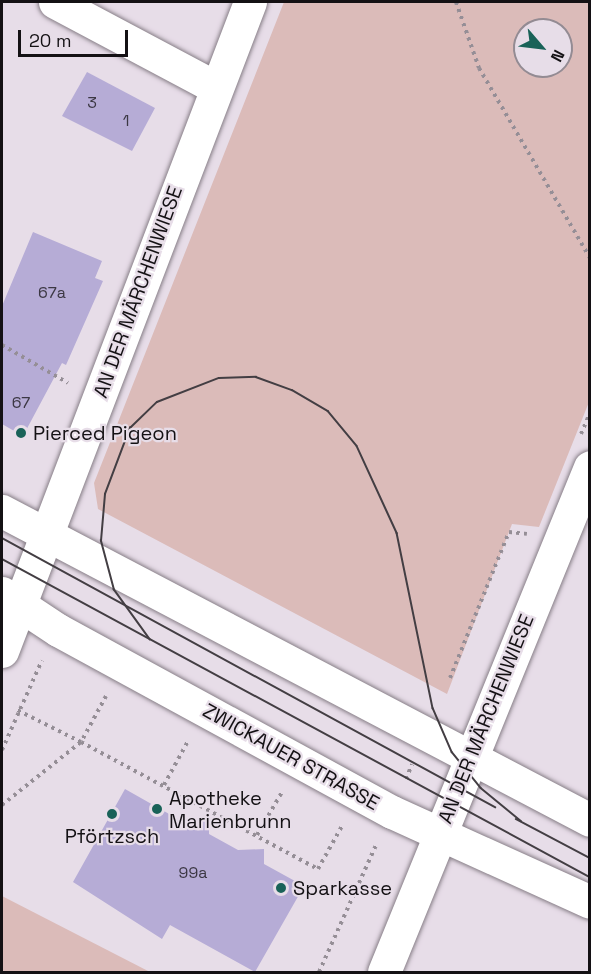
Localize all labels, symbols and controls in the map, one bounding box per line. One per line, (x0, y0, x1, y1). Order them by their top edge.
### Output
scale bar (21, 18, 130, 56)
north arrow (513, 18, 573, 78)
text: 20 m (29, 29, 72, 52)
text: N (546, 46, 569, 65)
house number: 3 (87, 93, 97, 113)
house number: 1 (123, 111, 129, 131)
street label: AN DER MÄRCHENWIESE (89, 183, 187, 401)
house number: 67a (38, 283, 66, 303)
house number: 67 (12, 393, 30, 413)
place label: Pierced Pigeon (33, 421, 177, 445)
marker: Pierced Pigeon (14, 426, 28, 440)
street label: AN DER MÄRCHENWIESE (433, 611, 539, 827)
street label: ZWICKAUER STRASSE (199, 699, 383, 815)
place label: Apotheke Marienbrunn (169, 786, 292, 833)
marker: Apotheke Marienbrunn (150, 802, 164, 816)
marker: Pförtzsch (105, 807, 119, 821)
place label: Pförtzsch (65, 824, 159, 848)
house number: 99a (179, 863, 207, 883)
place label: Sparkasse (293, 876, 392, 900)
marker: Sparkasse (274, 881, 288, 895)

